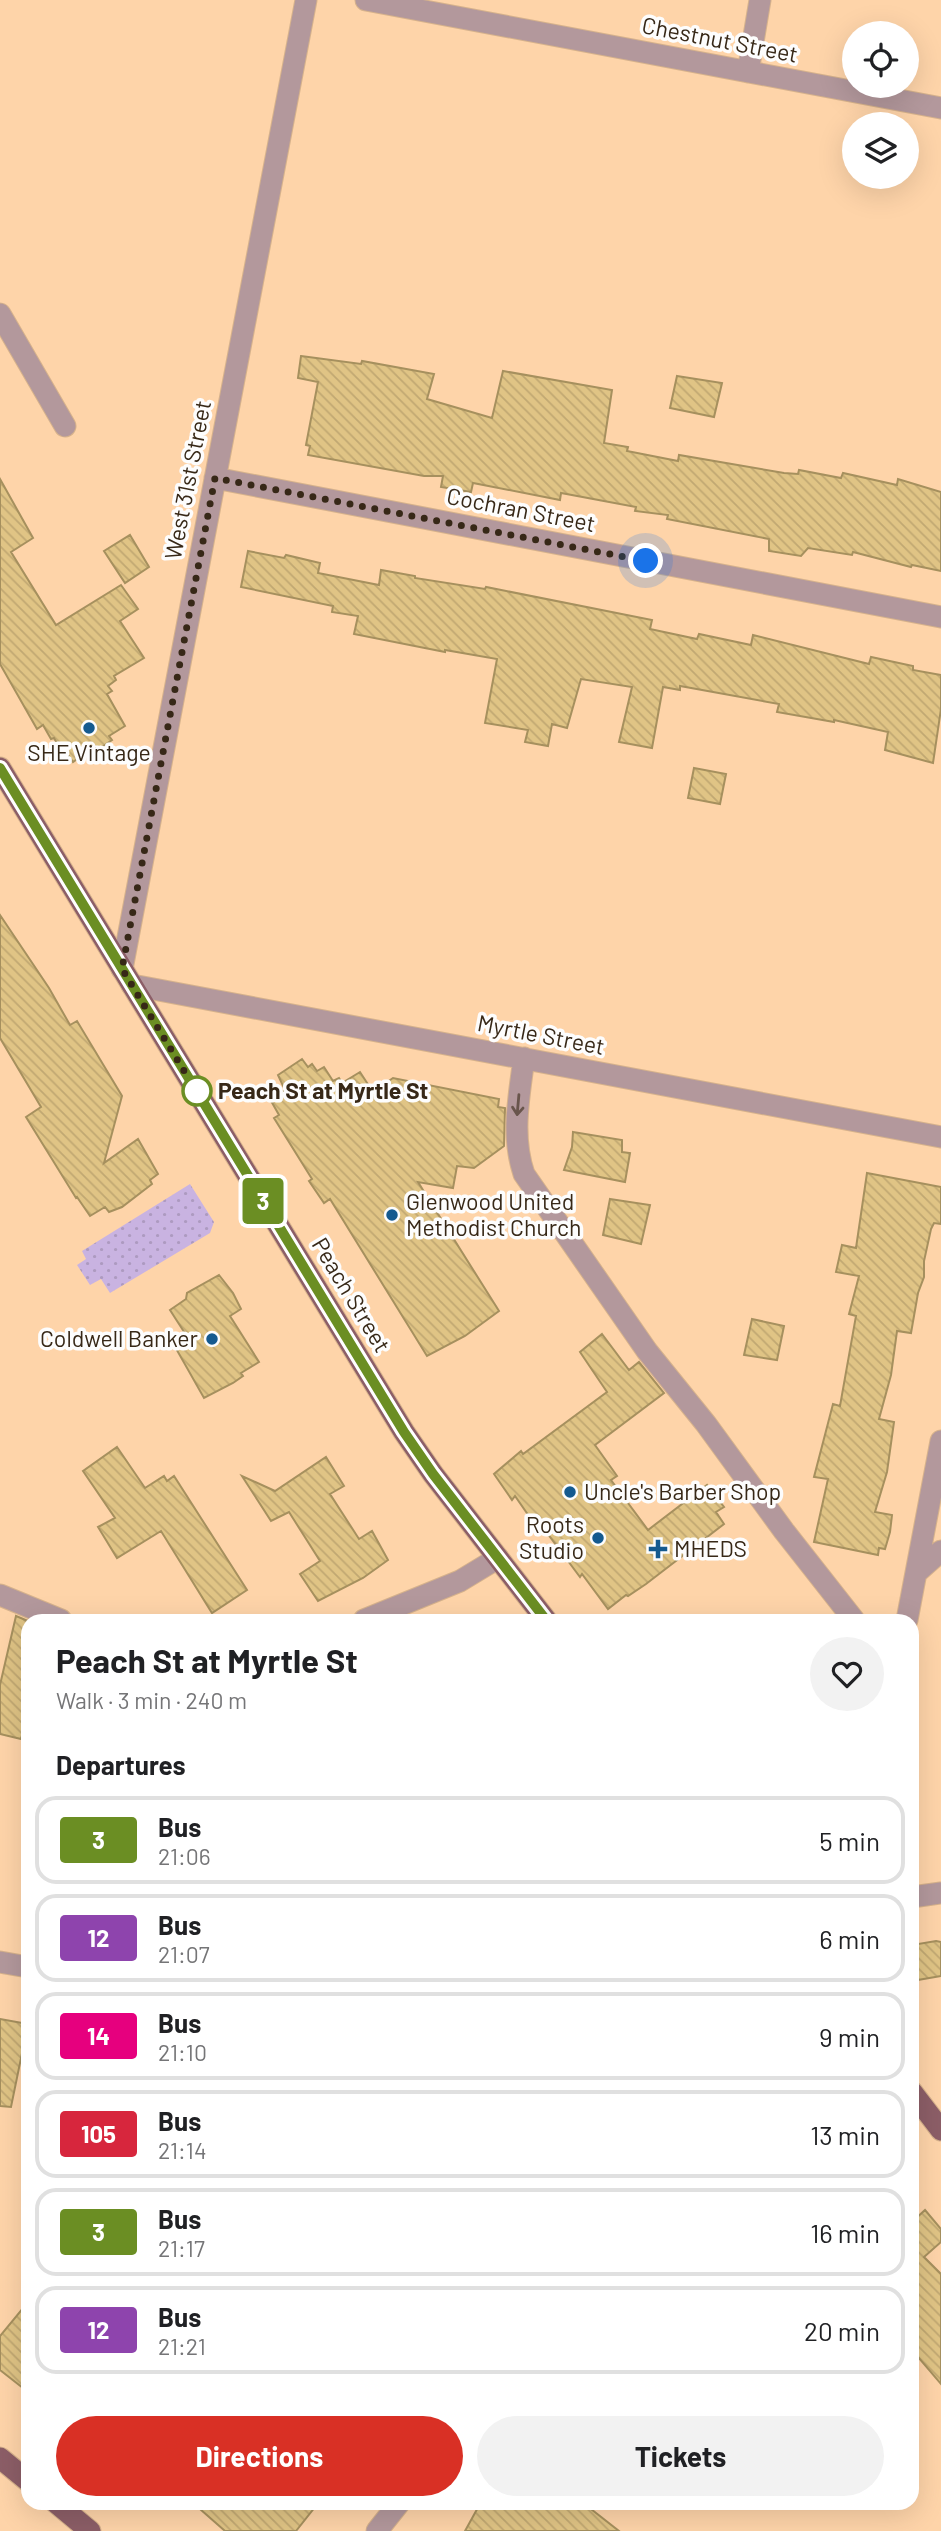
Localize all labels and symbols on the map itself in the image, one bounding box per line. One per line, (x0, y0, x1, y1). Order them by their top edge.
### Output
street label: Chestnut Street (640, 10, 800, 68)
street label: West 31st Street (158, 398, 216, 562)
street label: Cochran Street (445, 481, 598, 537)
your location (628, 543, 663, 578)
marker: SHE Vintage (81, 720, 97, 736)
place label: SHE Vintage (27, 738, 151, 766)
street label: Myrtle Street (475, 1008, 607, 1060)
marker: Peach St at Myrtle St (182, 1076, 212, 1106)
place label: Peach St at Myrtle St (218, 1076, 428, 1104)
one-way arrow (511, 1093, 524, 1116)
line badge: 3 (240, 1178, 286, 1224)
place label: Glenwood United Methodist Church (406, 1187, 581, 1241)
marker: Glenwood United Methodist Church (384, 1207, 400, 1223)
street label: Peach Street (307, 1232, 397, 1357)
place label: Coldwell Banker (40, 1324, 199, 1352)
marker: Coldwell Banker (204, 1331, 220, 1347)
place label: Uncle's Barber Shop (584, 1477, 781, 1505)
marker: Uncle's Barber Shop (562, 1484, 578, 1500)
place label: Roots Studio (519, 1510, 584, 1564)
marker: Roots Studio (590, 1530, 606, 1546)
place label: MHEDS (674, 1534, 747, 1562)
marker: MHEDS (648, 1539, 668, 1559)

